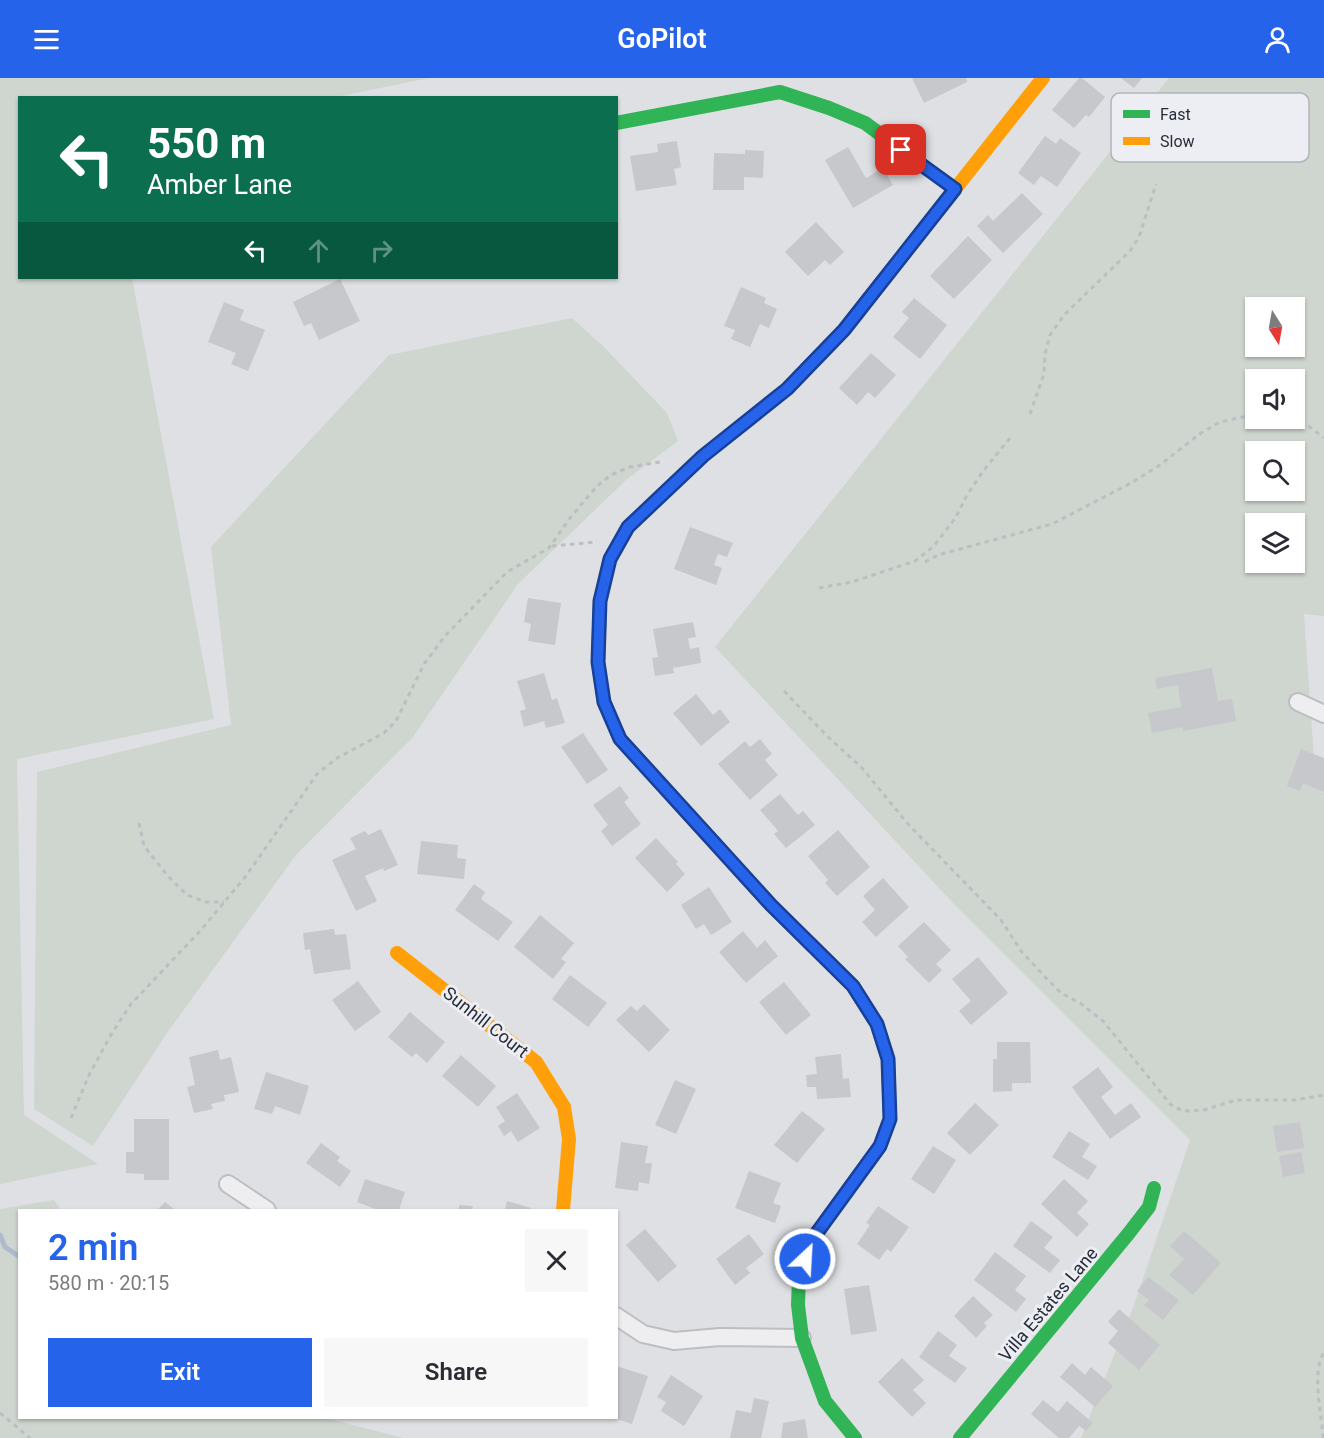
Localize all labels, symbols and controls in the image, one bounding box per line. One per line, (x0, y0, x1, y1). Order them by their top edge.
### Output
icon: menu (30, 23, 63, 56)
text: GoPilot (617, 23, 707, 55)
icon: person (1261, 23, 1294, 56)
legend (1111, 93, 1309, 162)
text: Fast (1160, 105, 1191, 124)
text: 550 m (147, 119, 266, 168)
icon: left (48, 120, 126, 198)
pin (875, 124, 926, 175)
text: Slow (1160, 132, 1195, 151)
icon: arrive (884, 133, 917, 166)
text: Amber Lane (147, 169, 292, 201)
icon: left (239, 234, 272, 267)
icon: ahead (302, 234, 335, 267)
icon: right (365, 234, 398, 267)
north arrow (1245, 297, 1305, 357)
map controls (1245, 297, 1305, 573)
button: sound (1245, 369, 1305, 429)
button: search (1245, 441, 1305, 501)
button: layers (1245, 513, 1305, 573)
street label: Sunhill Court (439, 982, 533, 1062)
text: 2 min (48, 1227, 138, 1269)
position arrow (773, 1227, 837, 1291)
button: close (525, 1229, 588, 1292)
street label: Villa Estates Lane (994, 1243, 1102, 1365)
text: 580 m · 20:15 (48, 1271, 169, 1295)
button: Exit (48, 1338, 312, 1407)
button: Share (324, 1338, 588, 1407)

